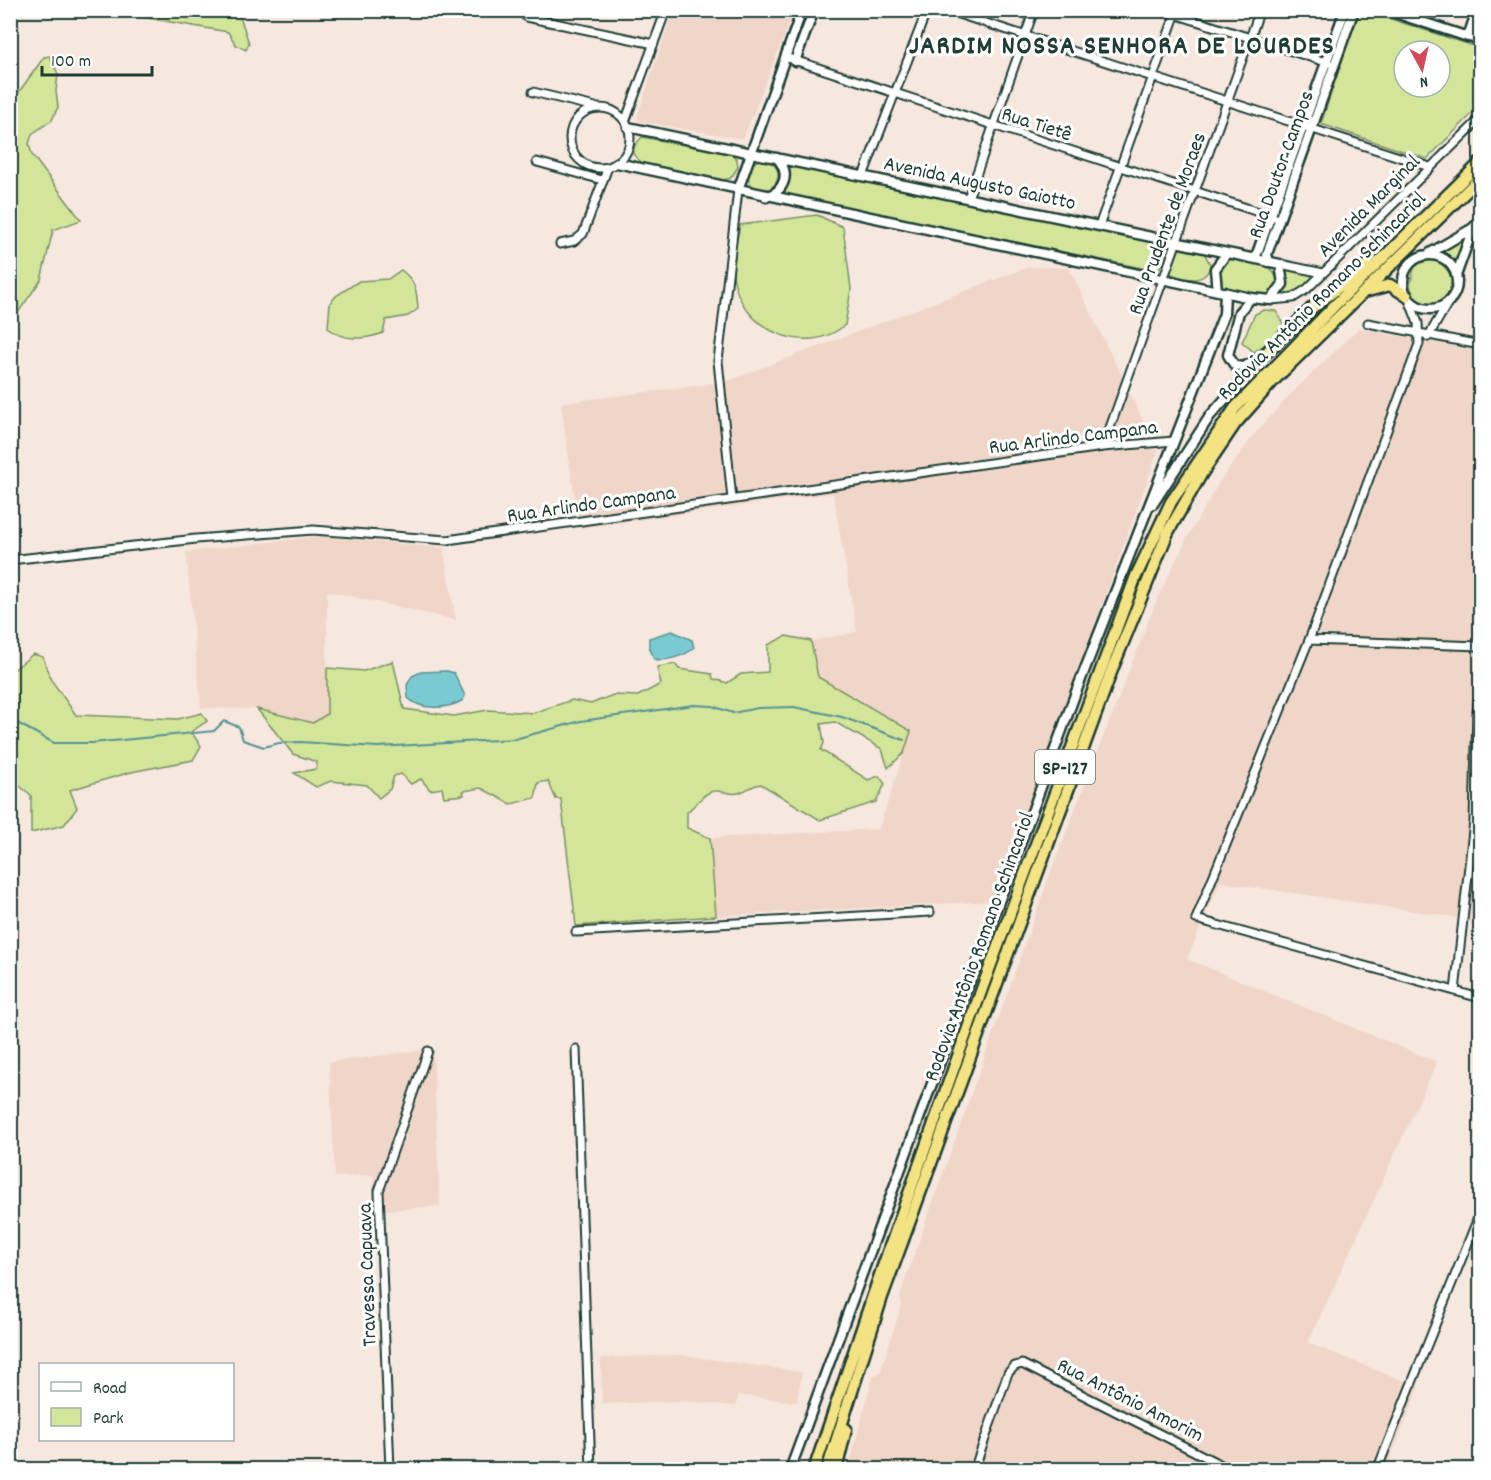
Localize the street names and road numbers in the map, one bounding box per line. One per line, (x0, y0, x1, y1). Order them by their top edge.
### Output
street label: Rua Doutor Campos (1242, 87, 1323, 243)
street label: Rua Tietê (997, 100, 1075, 151)
street label: Rua Prudente de Moraes (1122, 129, 1216, 319)
street label: Avenida Marginal (1312, 149, 1428, 265)
street label: Avenida Augusto Gaiotto (881, 150, 1078, 220)
street label: Rodovia Antônio Romano Schincariol (1212, 186, 1434, 408)
street label: Rua Arlindo Campana (987, 414, 1160, 464)
street label: Rua Arlindo Campana (505, 479, 679, 533)
road number: SP-127 (1035, 750, 1095, 784)
street label: Rodovia Antônio Romano Schincariol (918, 808, 1044, 1086)
street label: Travessa Capuava (351, 1201, 386, 1347)
street label: Rua Antônio Amorim (1051, 1352, 1208, 1452)

